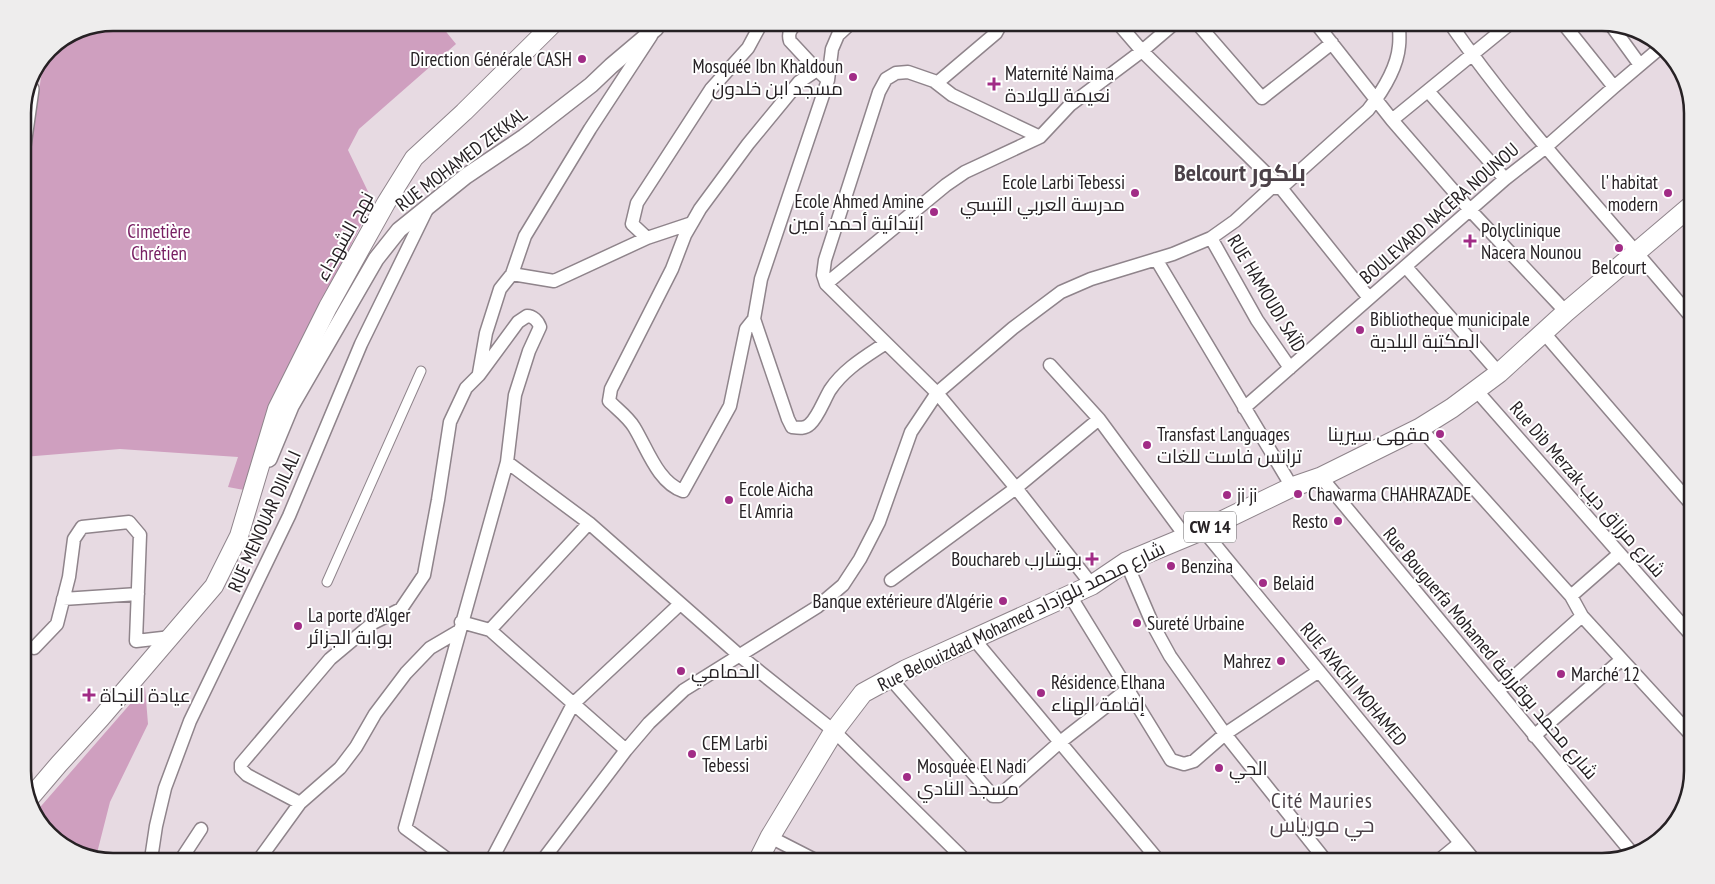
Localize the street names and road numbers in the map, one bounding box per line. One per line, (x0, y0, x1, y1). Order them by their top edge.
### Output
street label: RUE MOHAMED ZEKKAL (390, 102, 532, 216)
street label: BOULEVARD NACERA NOUNOU (1354, 137, 1524, 289)
street label: نهج الشهداء (310, 187, 380, 286)
street label: RUE HAMOUDI SAÏD (1223, 230, 1311, 356)
street label: Rue Dib Merzak شارع مرزاق ديب (1504, 396, 1671, 583)
street label: RUE MENOUAR DJILALI (222, 447, 306, 595)
road number: CW 14 (1184, 512, 1236, 542)
street label: Rue Bouguerfa Mohamed شارع محمد بوقررفة (1377, 522, 1604, 785)
street label: Rue Belouizdad Mohamed شارع محمد بلوزداد (873, 536, 1169, 698)
street label: RUE AYACHI MOHAMED (1295, 617, 1413, 751)

